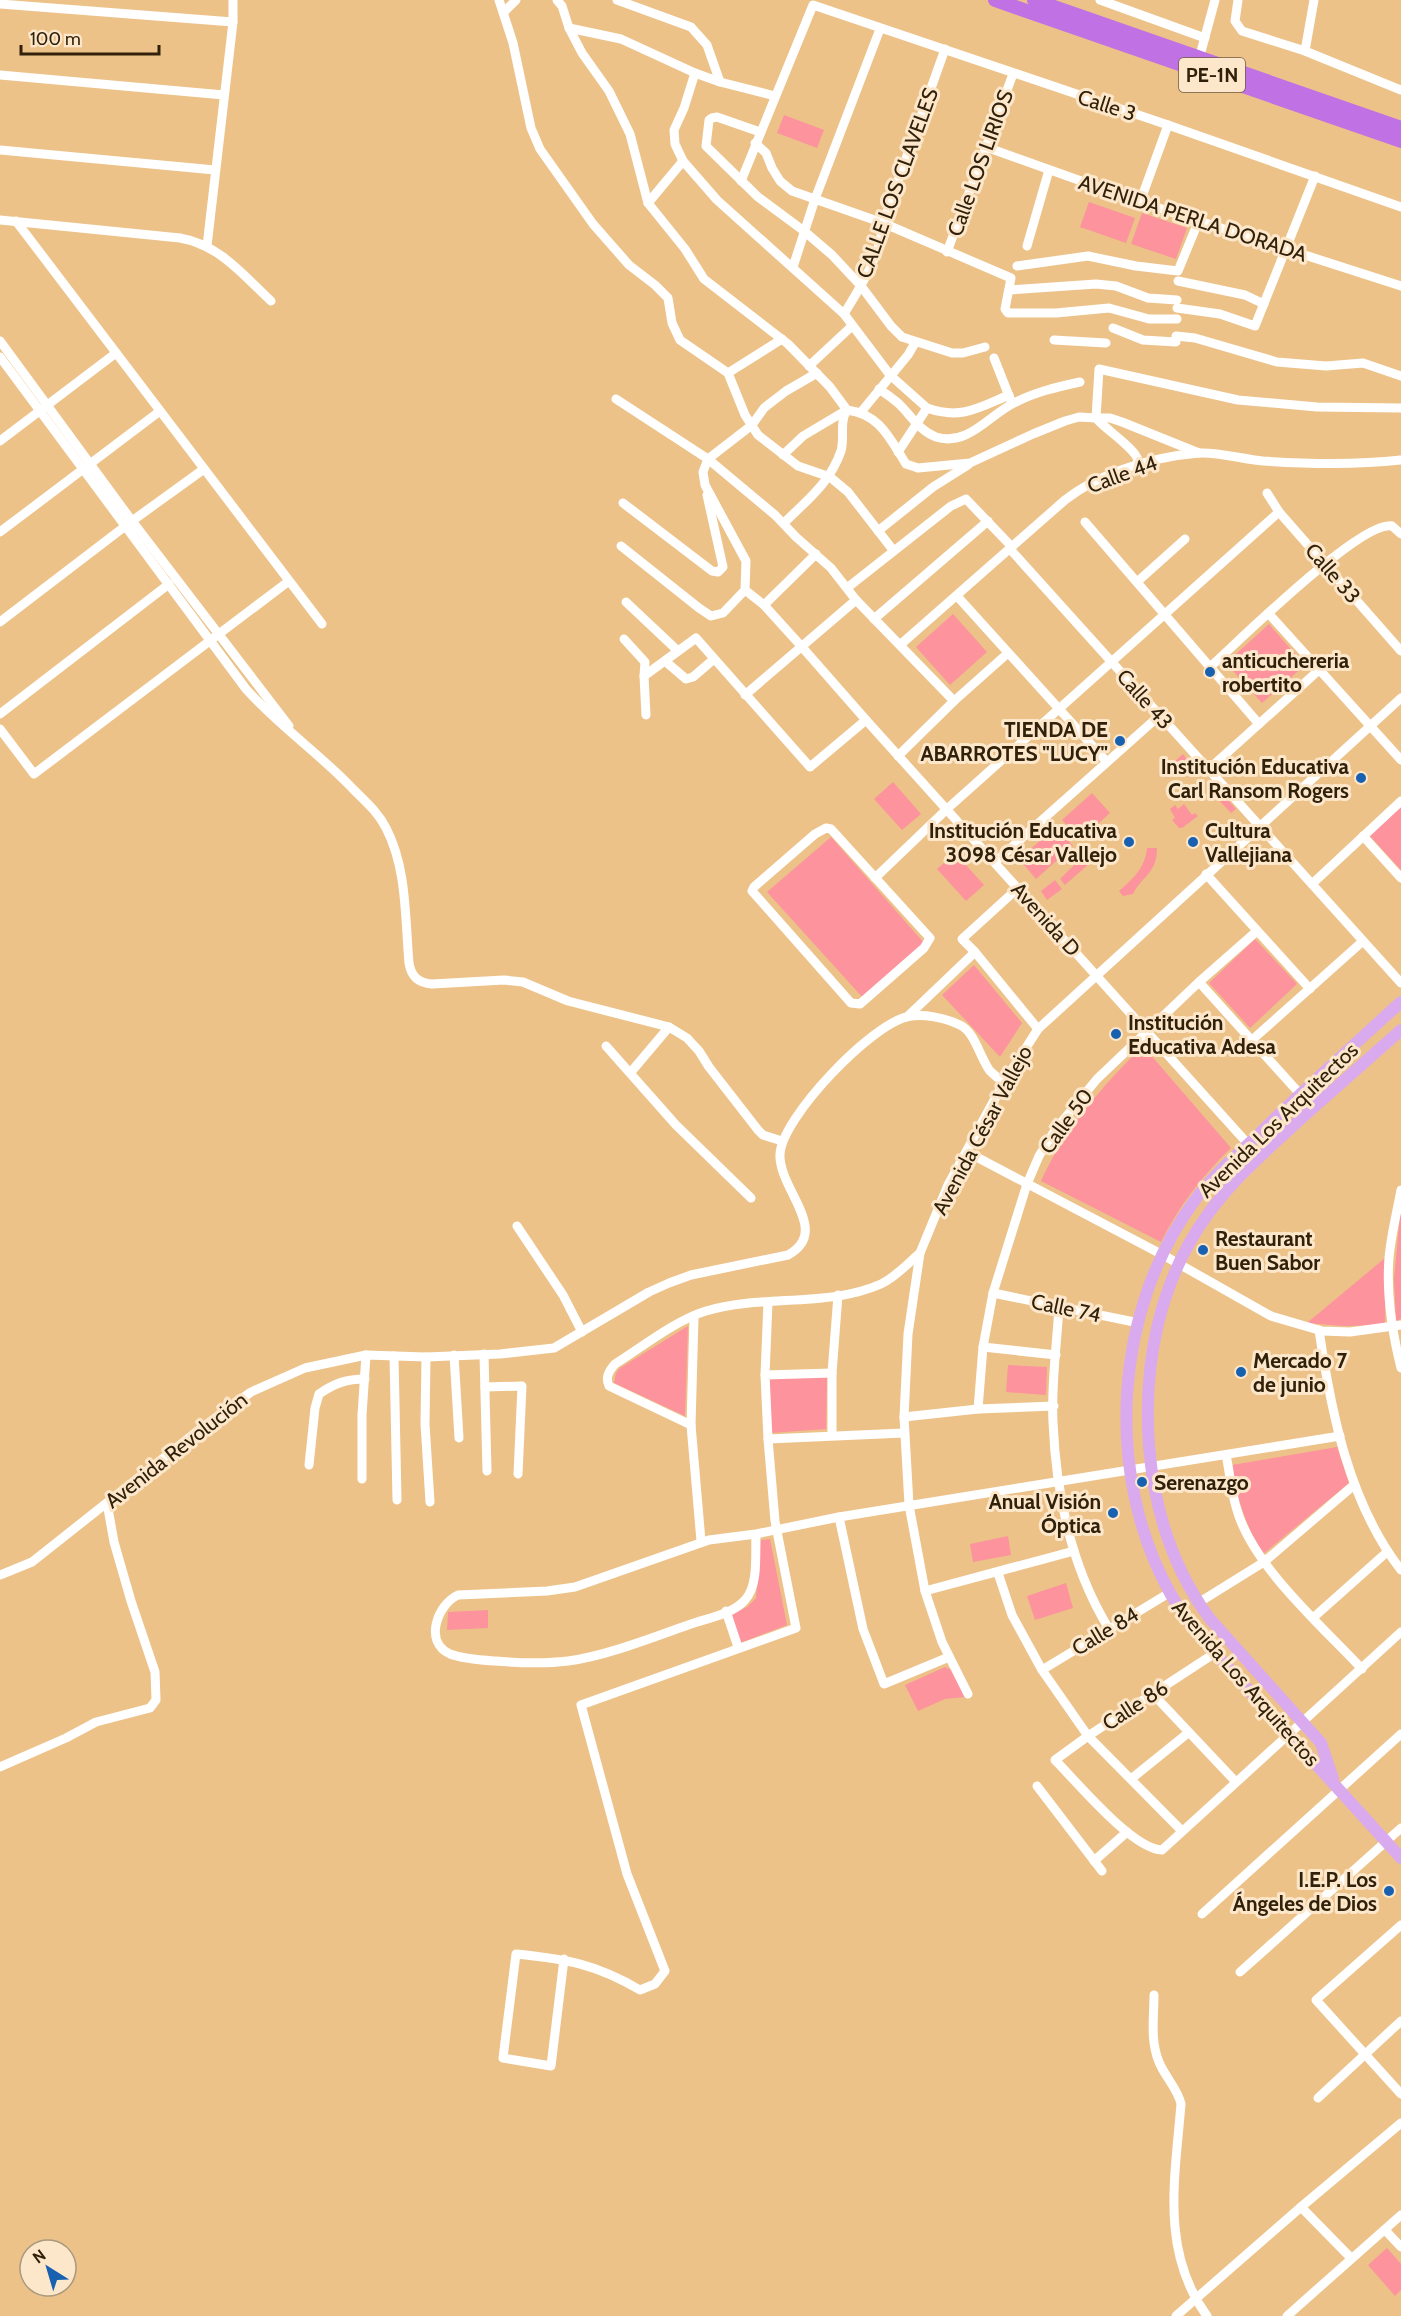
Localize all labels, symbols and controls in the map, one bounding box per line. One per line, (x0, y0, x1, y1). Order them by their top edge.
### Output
scale bar (21, 18, 159, 56)
text: 100 m (30, 28, 81, 50)
road number: PE-1N (1179, 58, 1245, 92)
street label: CALLE LOS CLAVELES (851, 84, 943, 282)
street label: Calle 3 (1075, 84, 1139, 126)
street label: Calle LOS LIRIOS (942, 86, 1018, 240)
street label: AVENIDA PERLA DORADA (1076, 169, 1310, 267)
street label: Calle 44 (1084, 450, 1160, 498)
street label: Calle 33 (1300, 538, 1366, 608)
place label: anticuchereria robertito (1222, 648, 1350, 697)
street label: Calle 43 (1112, 664, 1178, 734)
marker: anticuchereria robertito (1203, 665, 1217, 679)
place label: TIENDA DE ABARROTES "LUCY" (920, 717, 1108, 766)
marker: TIENDA DE ABARROTES "LUCY" (1113, 734, 1127, 748)
place label: Institución Educativa Carl Ransom Rogers (1161, 754, 1350, 803)
marker: Institución Educativa Carl Ransom Rogers (1354, 771, 1368, 785)
place label: Institución Educativa 3098 César Vallejo (929, 818, 1118, 867)
place label: Cultura Vallejiana (1205, 818, 1293, 867)
marker: Institución Educativa 3098 César Vallejo (1122, 835, 1136, 849)
marker: Cultura Vallejiana (1186, 835, 1200, 849)
street label: Avenida D (1006, 877, 1086, 961)
place label: Institución Educativa Adesa (1128, 1010, 1276, 1059)
marker: Institución Educativa Adesa (1109, 1027, 1123, 1041)
street label: Avenida Los Arquitectos (1193, 1037, 1363, 1203)
street label: Avenida César Vallejo (927, 1041, 1038, 1219)
street label: Calle 50 (1034, 1084, 1098, 1158)
place label: Restaurant Buen Sabor (1215, 1226, 1320, 1275)
marker: Restaurant Buen Sabor (1196, 1243, 1210, 1257)
street label: Calle 74 (1029, 1288, 1103, 1328)
place label: Mercado 7 de junio (1253, 1348, 1347, 1397)
marker: Mercado 7 de junio (1234, 1365, 1248, 1379)
street label: Avenida Revolución (100, 1387, 252, 1513)
place label: Serenazgo (1154, 1470, 1249, 1495)
marker: Serenazgo (1135, 1475, 1149, 1489)
place label: Anual Visión Óptica (989, 1489, 1102, 1538)
marker: Anual Visión Óptica (1106, 1506, 1120, 1520)
street label: Avenida Los Arquitectos (1167, 1595, 1325, 1771)
street label: Calle 84 (1067, 1601, 1143, 1661)
street label: Calle 86 (1098, 1675, 1172, 1735)
place label: I.E.P. Los Ángeles de Dios (1233, 1867, 1377, 1916)
marker: I.E.P. Los Ángeles de Dios (1382, 1884, 1396, 1898)
north arrow (18, 2238, 78, 2298)
text: N (29, 2245, 50, 2267)

